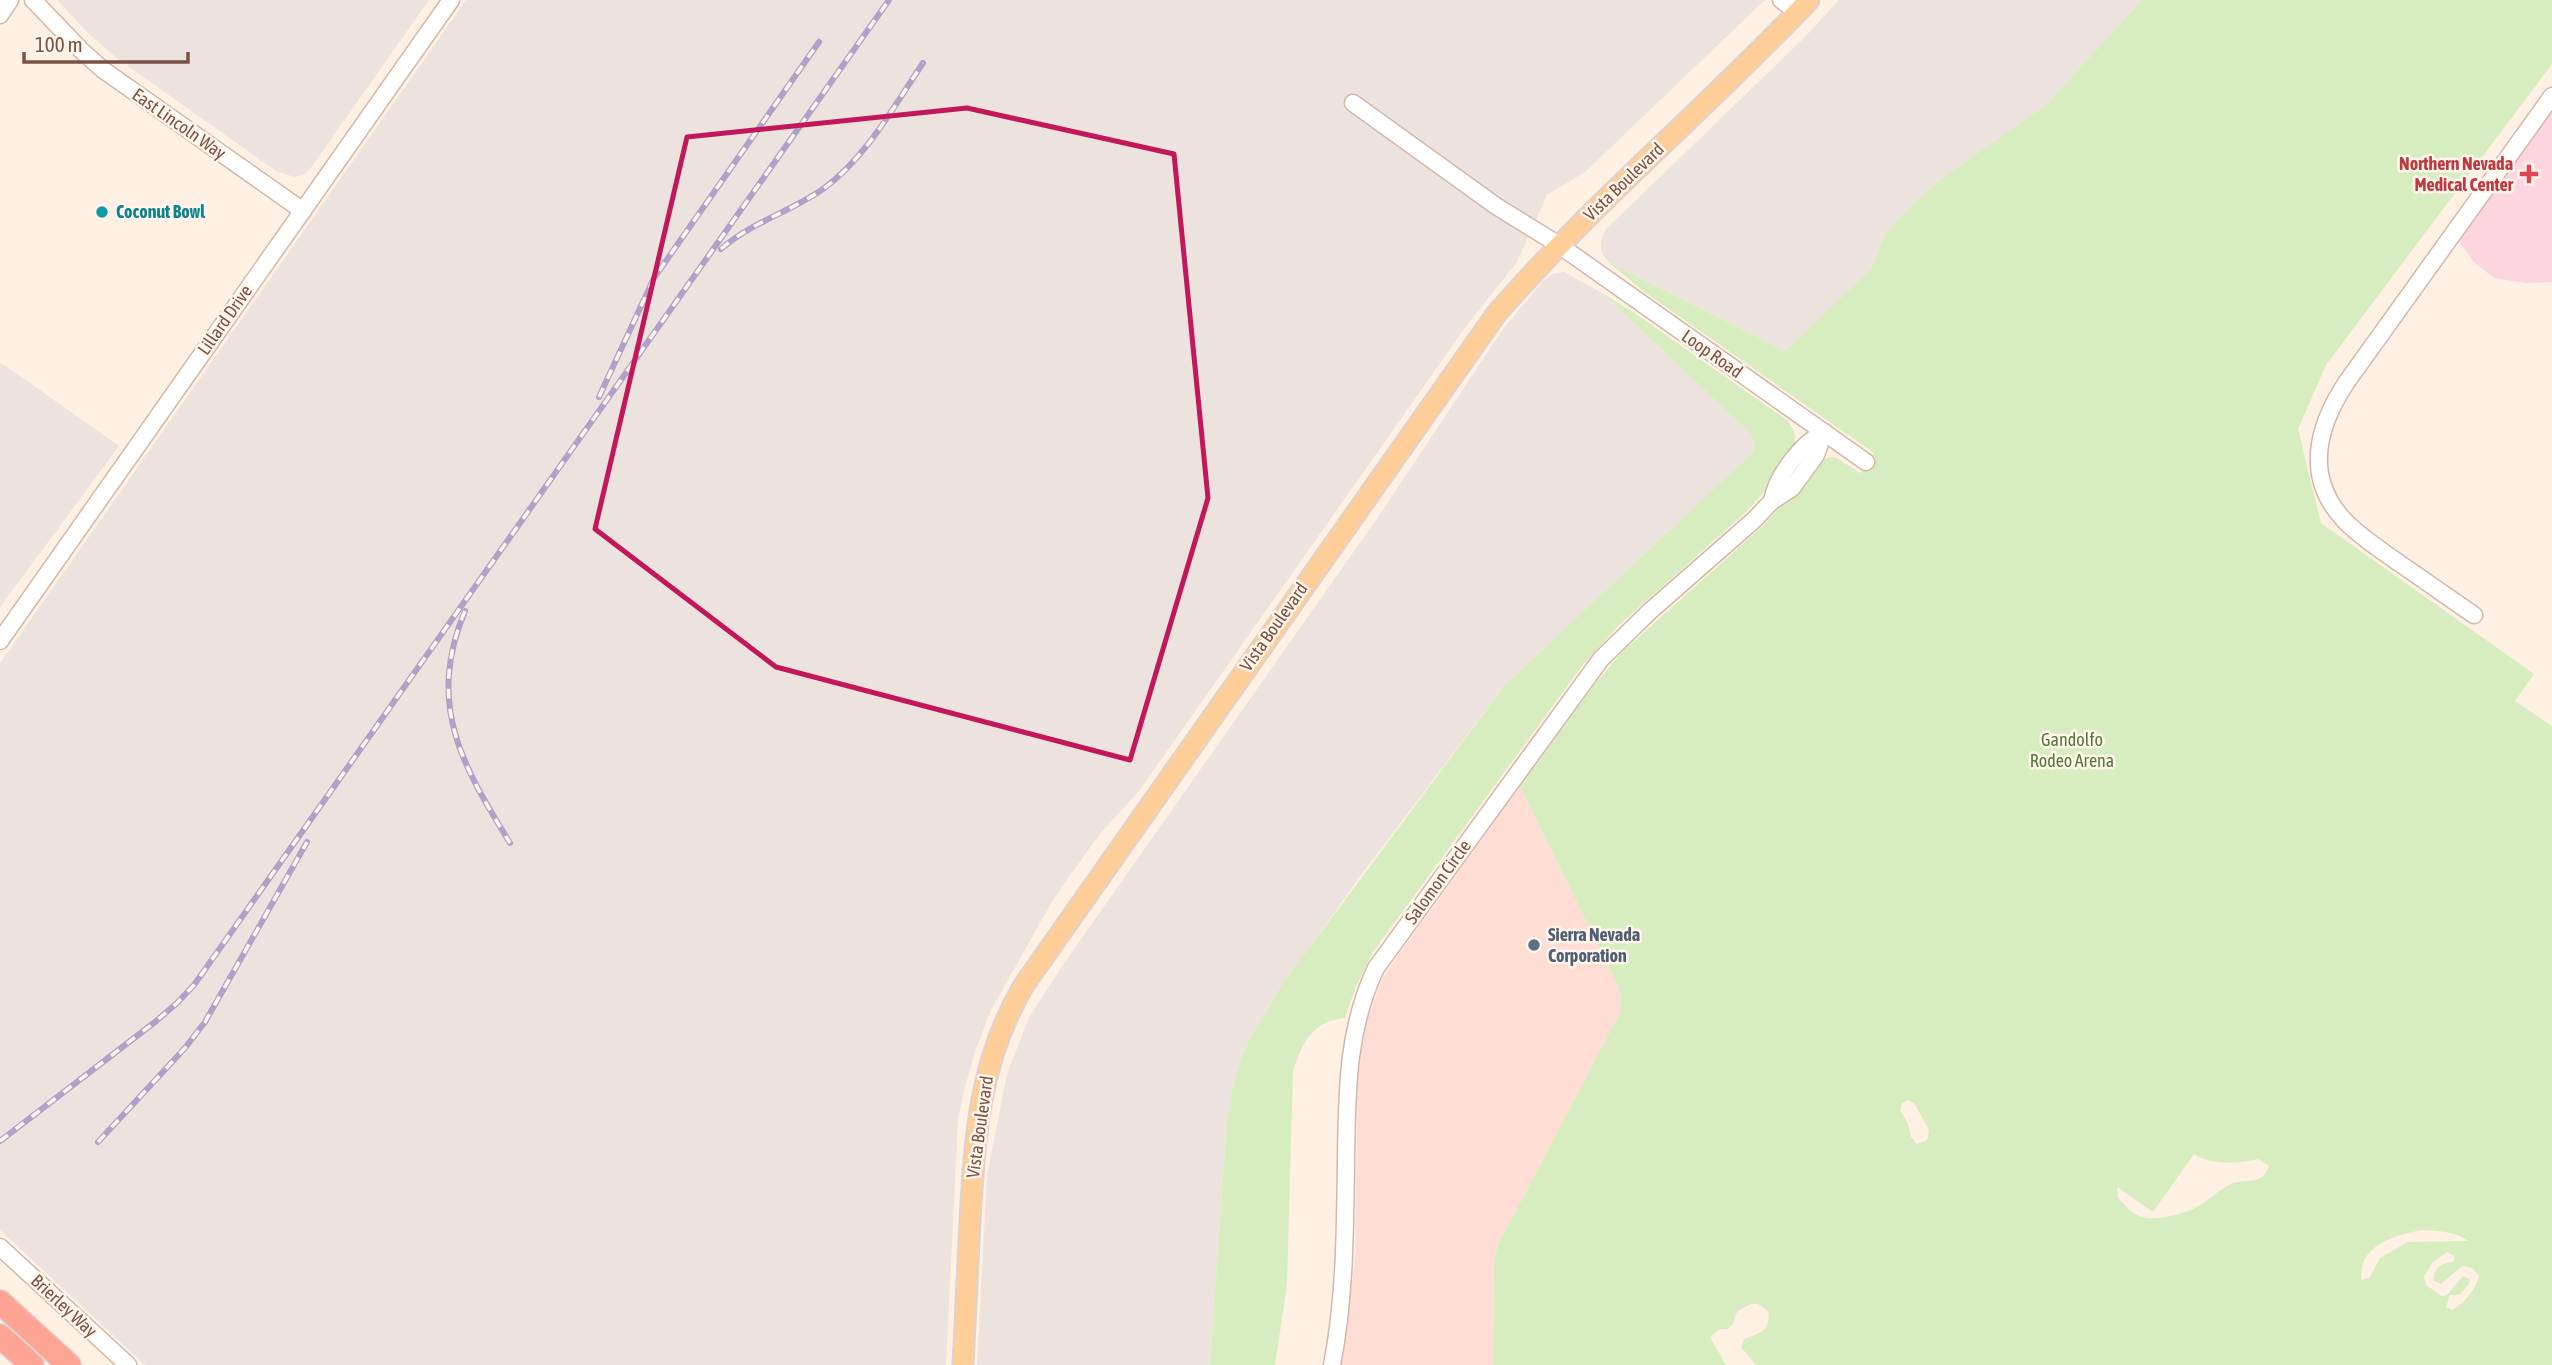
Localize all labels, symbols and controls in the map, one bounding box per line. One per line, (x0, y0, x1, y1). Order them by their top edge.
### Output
scale bar (24, 21, 189, 65)
text: 100 m (35, 32, 83, 56)
street label: East Lincoln Way (129, 84, 230, 164)
street label: Vista Boulevard (1579, 138, 1668, 225)
place label: Northern Nevada Medical Center (2399, 153, 2514, 195)
marker: Northern Nevada Medical Center (2519, 164, 2539, 184)
place label: Coconut Bowl (116, 201, 205, 222)
marker: Coconut Bowl (94, 204, 110, 220)
street label: Lillard Drive (193, 281, 256, 359)
street label: Loop Road (1678, 325, 1747, 382)
street label: Vista Boulevard (1235, 578, 1312, 675)
park label: Gandolfo Rodeo Arena (2030, 729, 2114, 771)
street label: Salomon Circle (1400, 836, 1475, 928)
place label: Sierra Nevada Corporation (1548, 924, 1640, 966)
marker: Sierra Nevada Corporation (1526, 937, 1542, 953)
street label: Vista Boulevard (962, 1074, 997, 1179)
street label: Brierley Way (27, 1270, 102, 1341)

